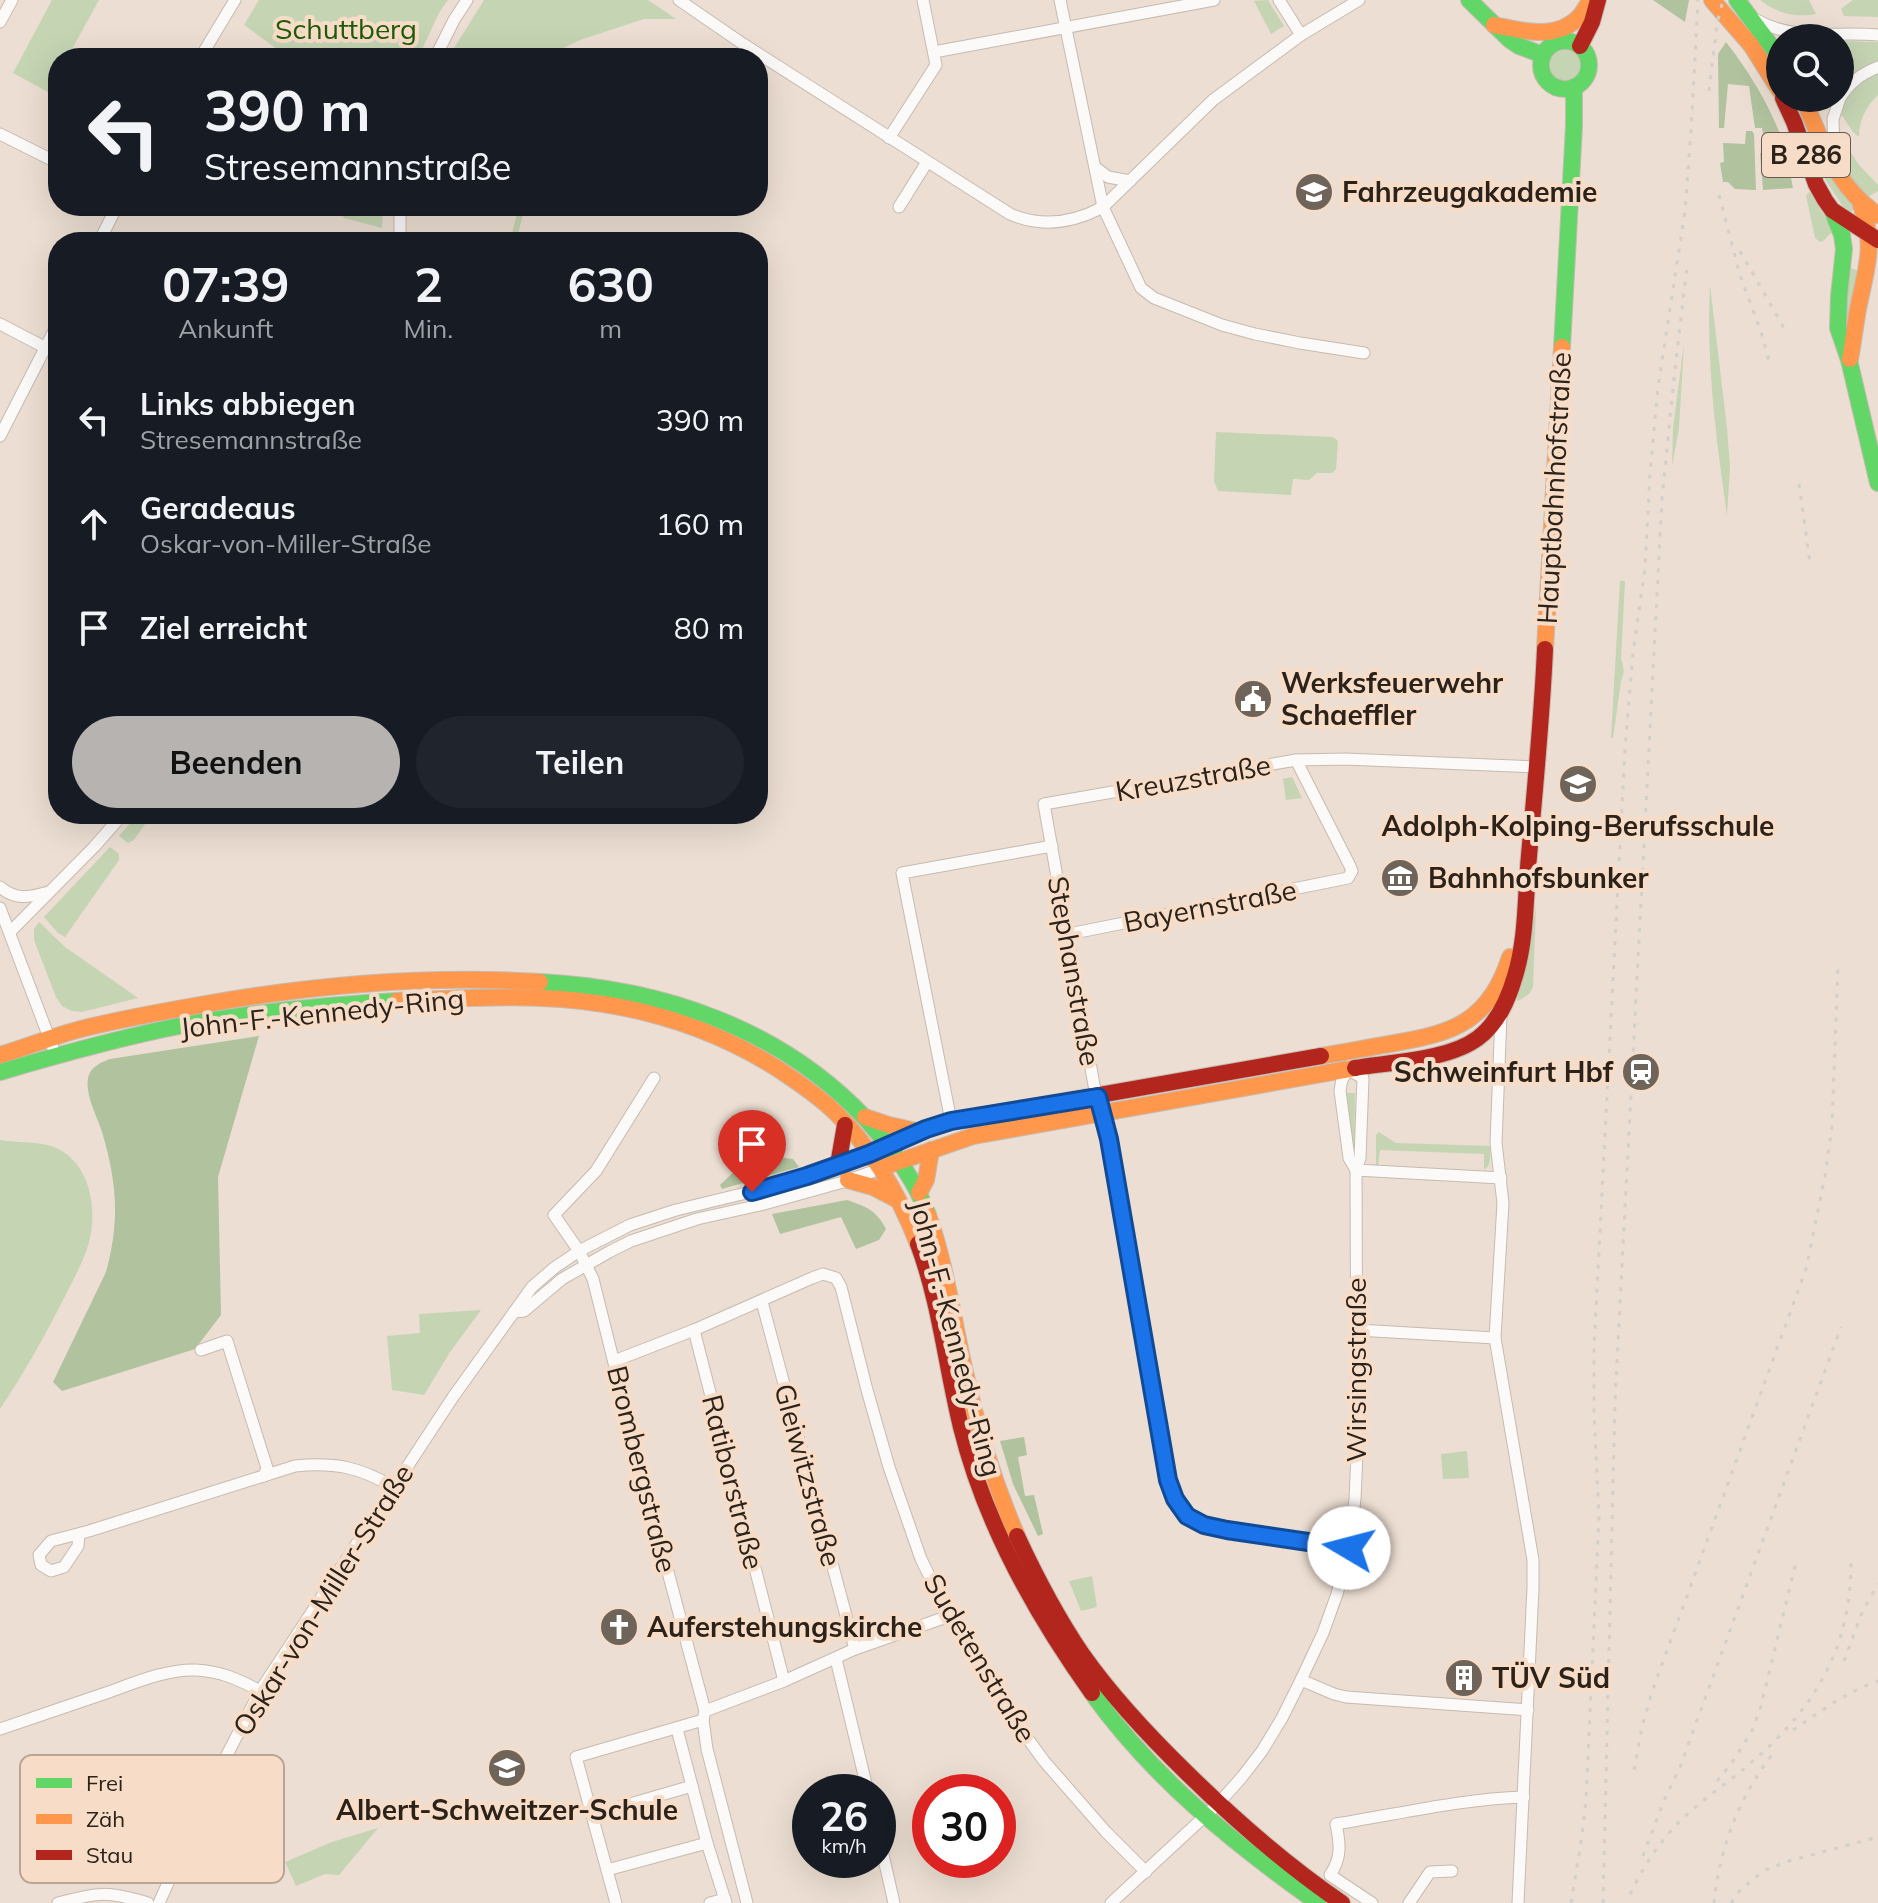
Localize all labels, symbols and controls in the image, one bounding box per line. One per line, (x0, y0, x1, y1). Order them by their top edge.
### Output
park label: Schuttberg (275, 11, 417, 46)
map controls (1766, 24, 1854, 112)
button: search (1766, 24, 1854, 112)
text: 390 m (204, 75, 371, 145)
icon: left (72, 80, 176, 184)
road number: B 286 (1762, 133, 1850, 177)
text: Stresemannstraße (204, 144, 511, 189)
school or university icon: Fahrzeugakademie (1293, 171, 1335, 213)
place label: Fahrzeugakademie (1342, 174, 1597, 209)
text: 07:39 (162, 254, 289, 314)
text: 2 (414, 254, 443, 314)
text: 630 (567, 254, 654, 314)
text: Ankunft (178, 312, 273, 345)
text: Min. (404, 312, 453, 345)
text: m (599, 312, 622, 345)
street label: Hauptbahnhofstraße (1529, 351, 1578, 625)
text: Links abbiegen (140, 385, 356, 423)
icon: left (72, 398, 116, 442)
text: 390 m (656, 401, 744, 439)
text: Stresemannstraße (140, 423, 362, 456)
text: Geradeaus (140, 489, 295, 527)
icon: ahead (72, 502, 116, 546)
text: 160 m (656, 505, 744, 543)
text: Oskar-von-Miller-Straße (140, 527, 431, 560)
icon: arrive (72, 606, 116, 650)
text: Ziel erreicht (140, 609, 307, 647)
text: 80 m (674, 609, 744, 647)
place label: Werksfeuerwehr Schaeffler (1281, 665, 1503, 732)
public building icon: Werksfeuerwehr Schaeffler (1232, 678, 1274, 720)
button: Beenden (72, 716, 400, 808)
button: Teilen (416, 716, 744, 808)
street label: Kreuzstraße (1113, 747, 1273, 808)
school or university icon: Adolph-Kolping-Berufsschule (1557, 763, 1599, 805)
place label: Adolph-Kolping-Berufsschule (1382, 808, 1774, 843)
museum icon: Bahnhofsbunker (1379, 857, 1421, 899)
place label: Bahnhofsbunker (1428, 860, 1648, 895)
street label: Bayernstraße (1120, 872, 1299, 939)
street label: Stephanstraße (1041, 873, 1108, 1069)
street label: John-F.-Kennedy-Ring (178, 980, 466, 1045)
station icon: Schweinfurt Hbf (1620, 1051, 1662, 1093)
place label: Schweinfurt Hbf (1394, 1054, 1614, 1089)
pin (718, 1110, 786, 1192)
icon: arrive (730, 1122, 774, 1166)
street label: John-F.-Kennedy-Ring (903, 1196, 1010, 1480)
street label: Wirsingstraße (1338, 1277, 1373, 1463)
street label: Brombergstraße (600, 1362, 685, 1576)
street label: Gleiwitzstraße (767, 1380, 850, 1570)
street label: Ratiborstraße (695, 1391, 772, 1573)
street label: Oskar-von-Miller-Straße (225, 1457, 421, 1742)
position arrow (1307, 1506, 1391, 1590)
street label: Sudetenstraße (916, 1567, 1044, 1748)
church icon: Auferstehungskirche (598, 1606, 640, 1648)
place label: Auferstehungskirche (647, 1609, 922, 1644)
building icon: TÜV Süd (1443, 1657, 1485, 1699)
place label: TÜV Süd (1492, 1660, 1610, 1695)
school or university icon: Albert-Schweitzer-Schule (486, 1747, 528, 1789)
legend (20, 1755, 284, 1883)
text: Frei (86, 1769, 123, 1797)
speed limit sign: 30 (912, 1774, 1016, 1878)
text: 26 (820, 1791, 868, 1841)
place label: Albert-Schweitzer-Schule (336, 1792, 678, 1827)
text: Zäh (86, 1805, 125, 1833)
text: km/h (821, 1833, 867, 1858)
text: Stau (86, 1841, 133, 1869)

